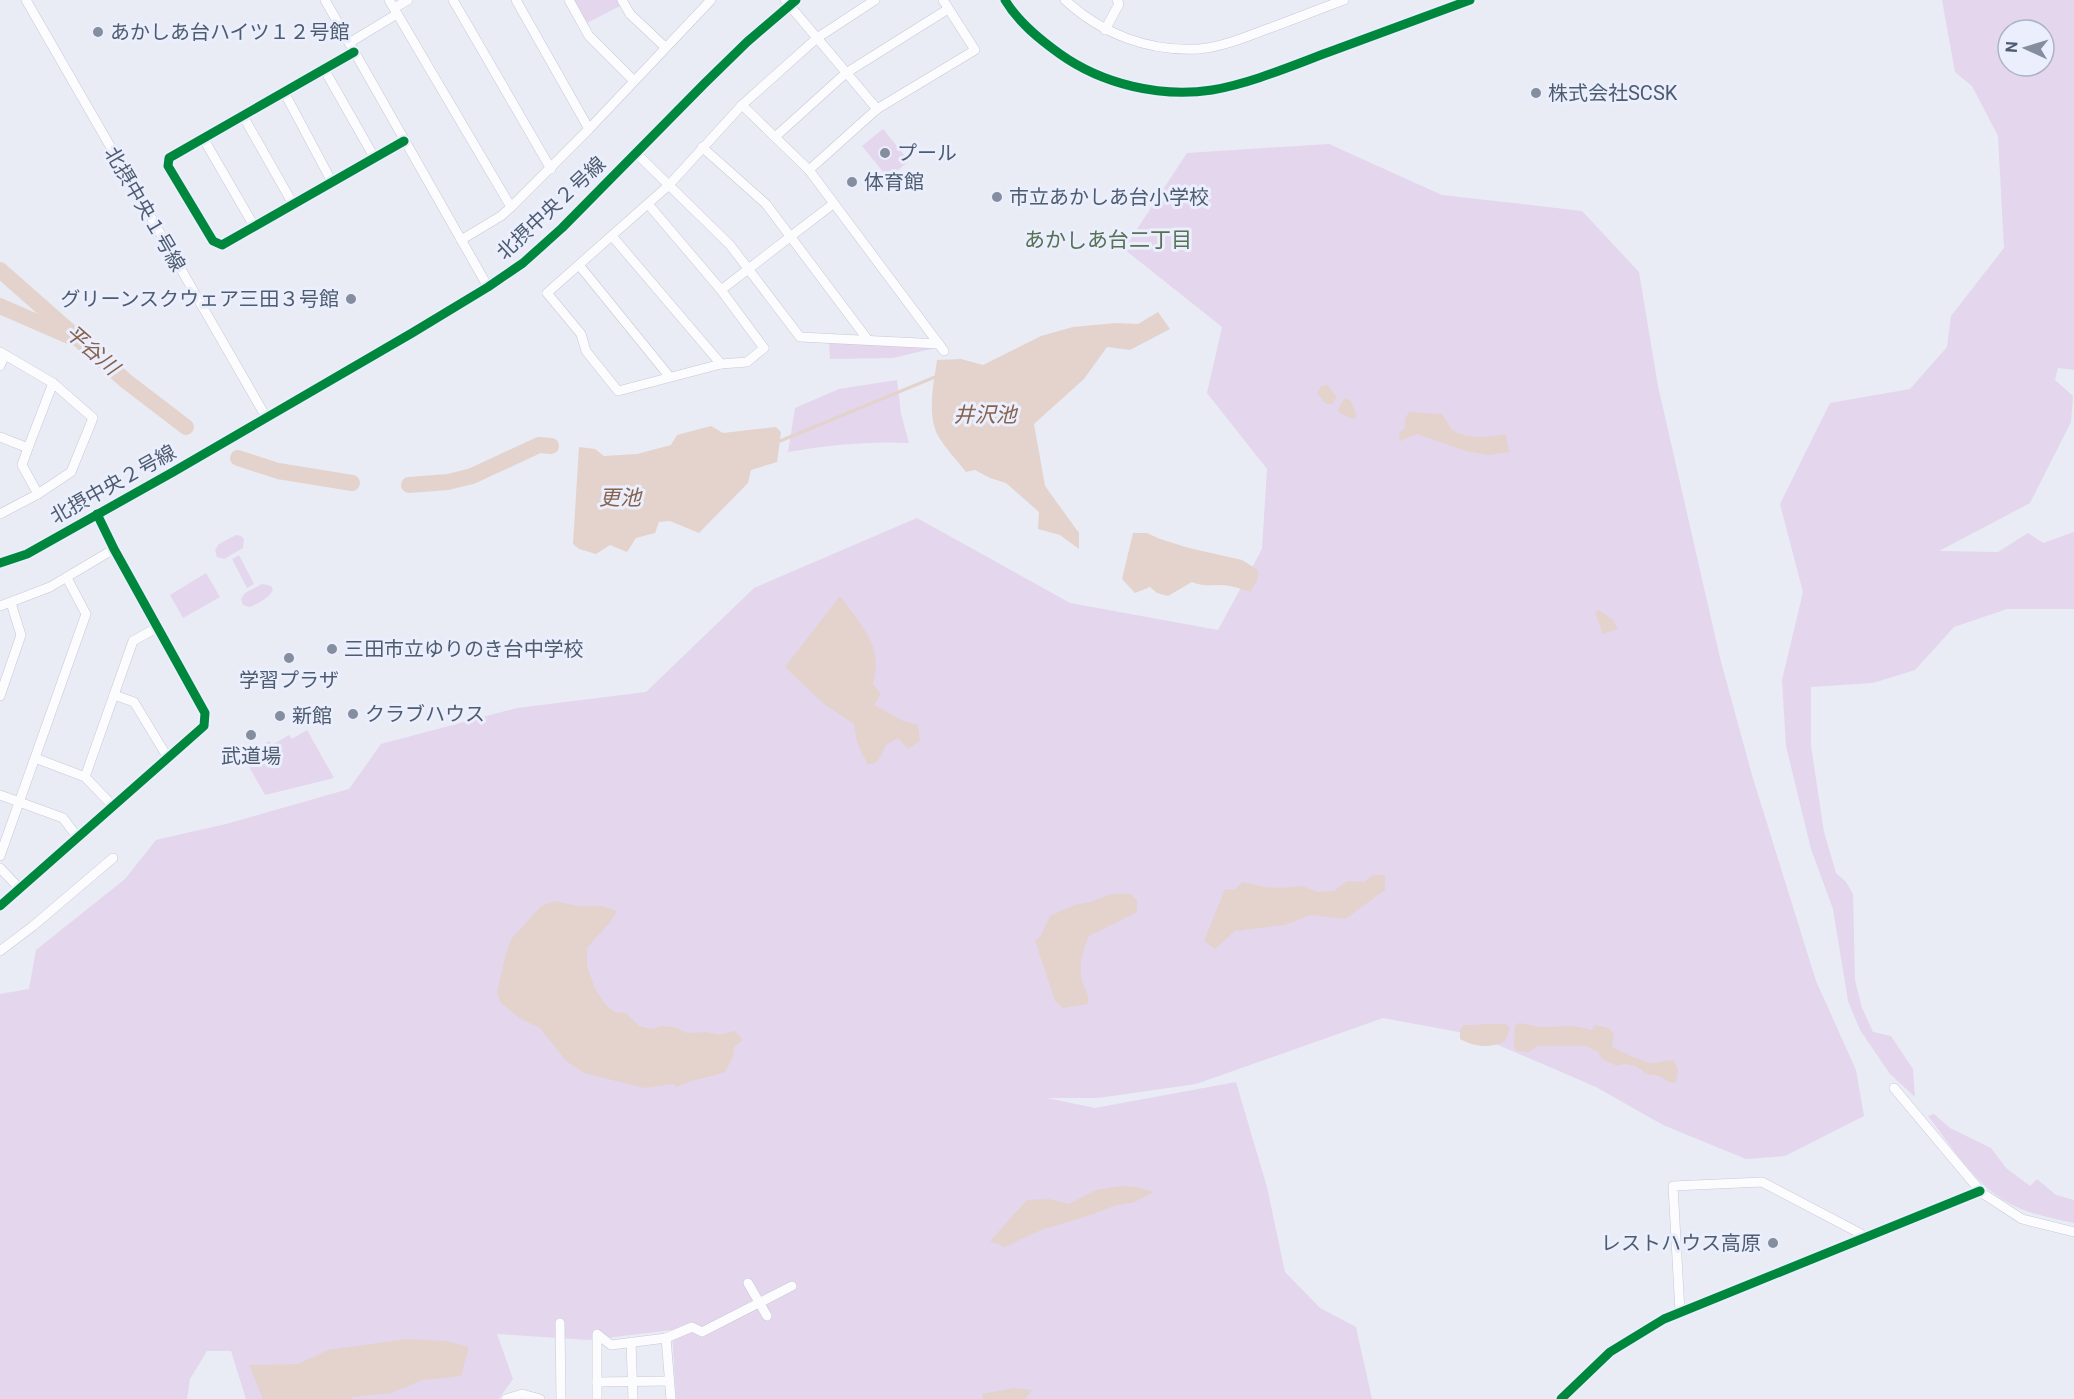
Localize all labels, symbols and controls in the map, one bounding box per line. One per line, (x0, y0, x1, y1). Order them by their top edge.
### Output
north arrow (1996, 18, 2056, 78)
place label: あかしあ台ハイツ１２号館 (110, 20, 350, 44)
marker: あかしあ台ハイツ１２号館 (91, 25, 105, 39)
text: N (2002, 41, 2021, 53)
place label: 株式会社SCSK (1548, 81, 1678, 105)
marker: 株式会社SCSK (1529, 86, 1543, 100)
place label: プール (897, 141, 957, 165)
street label: 北摂中央１号線 (100, 142, 190, 276)
marker: プール (878, 146, 892, 160)
street label: 北摂中央２号線 (492, 151, 610, 265)
place label: 体育館 (864, 170, 924, 194)
marker: 体育館 (845, 175, 859, 189)
place label: 市立あかしあ台小学校 (1009, 185, 1209, 209)
marker: 市立あかしあ台小学校 (990, 190, 1004, 204)
district label: あかしあ台二丁目 (1024, 228, 1192, 252)
place label: グリーンスクウェア三田３号館 (60, 287, 339, 311)
marker: グリーンスクウェア三田３号館 (344, 292, 358, 306)
water label: 平谷川 (60, 320, 125, 381)
water label: 井沢池 (954, 403, 1018, 427)
street label: 北摂中央２号線 (46, 440, 180, 528)
water label: 更池 (599, 486, 643, 510)
place label: 三田市立ゆりのき台中学校 (344, 637, 583, 661)
marker: 三田市立ゆりのき台中学校 (325, 642, 339, 656)
marker: 学習プラザ (282, 651, 296, 665)
place label: 学習プラザ (239, 668, 339, 692)
place label: クラブハウス (365, 702, 485, 726)
place label: 新館 (292, 704, 332, 728)
marker: クラブハウス (346, 707, 360, 721)
marker: 新館 (273, 709, 287, 723)
marker: 武道場 (244, 728, 258, 742)
place label: 武道場 (221, 744, 281, 768)
place label: レストハウス高原 (1601, 1231, 1761, 1255)
marker: レストハウス高原 (1766, 1236, 1780, 1250)

